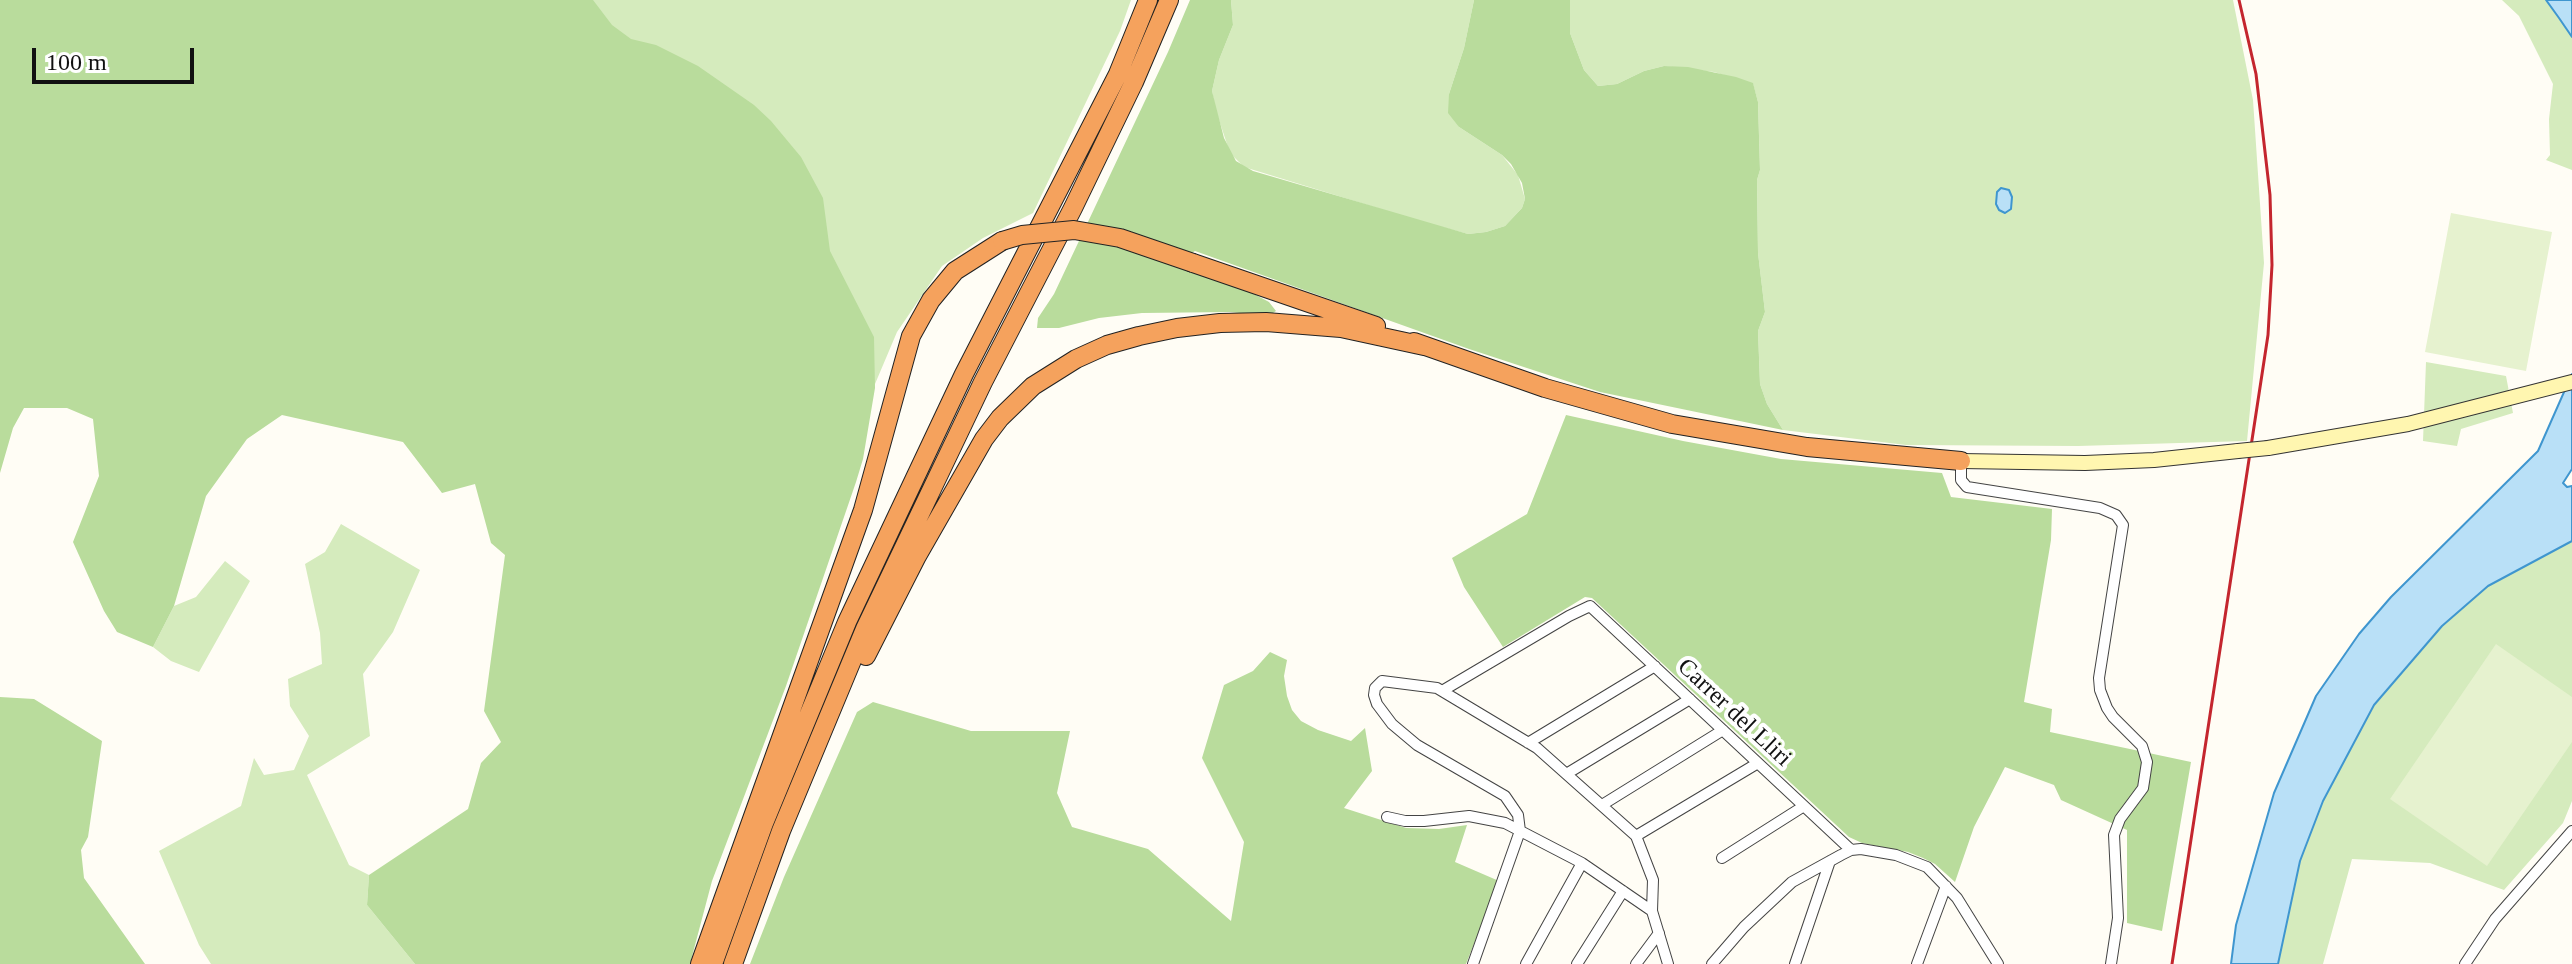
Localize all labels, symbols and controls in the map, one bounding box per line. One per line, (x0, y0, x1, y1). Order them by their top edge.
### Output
scale bar (36, 32, 198, 82)
text: 100 m (46, 49, 107, 75)
street label: Carrer del Lliri (1671, 653, 1797, 773)

